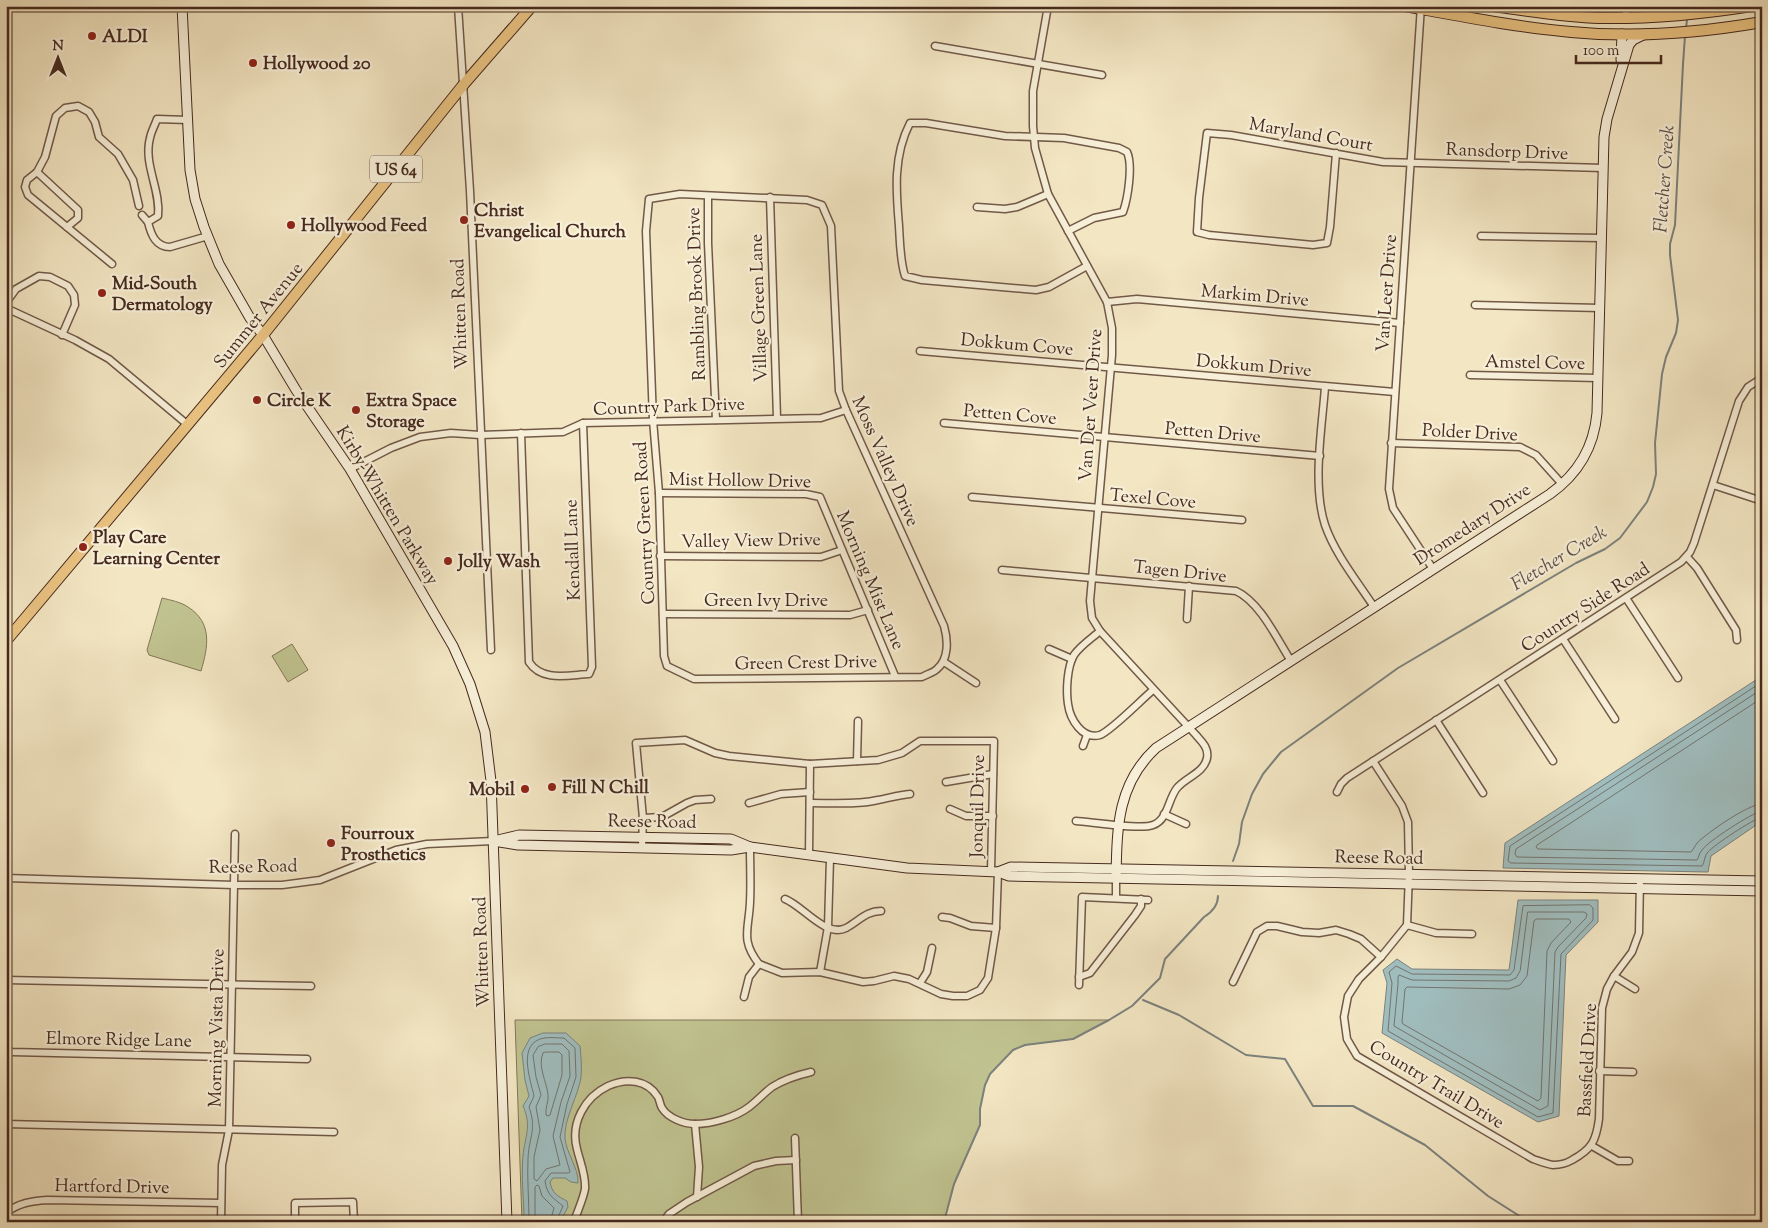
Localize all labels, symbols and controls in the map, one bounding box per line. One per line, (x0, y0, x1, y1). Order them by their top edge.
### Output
place label: ALDI (102, 25, 148, 51)
marker: ALDI (86, 30, 98, 42)
north arrow (32, 32, 82, 82)
scale bar (1576, 32, 1660, 64)
text: N (52, 37, 64, 57)
text: 100 m (1583, 41, 1620, 62)
place label: Hollywood 20 (263, 52, 371, 78)
marker: Hollywood 20 (247, 57, 259, 69)
street label: Maryland Court (1247, 112, 1375, 160)
water label: Fletcher Creek (1648, 124, 1683, 234)
street label: Ransdorp Drive (1445, 138, 1569, 168)
road number: US 64 (370, 156, 422, 182)
place label: Christ Evangelical Church (474, 199, 626, 246)
street label: Rambling Brook Drive (682, 207, 714, 381)
place label: Hollywood Feed (301, 214, 428, 240)
marker: Christ Evangelical Church (458, 214, 470, 226)
marker: Hollywood Feed (285, 219, 297, 231)
street label: Village Green Lane (744, 233, 776, 382)
street label: Van Leer Drive (1371, 233, 1405, 353)
street label: Summer Avenue (209, 258, 311, 375)
street label: Whitten Road (446, 258, 476, 370)
place label: Mid-South Dermatology (112, 272, 213, 319)
street label: Markim Drive (1200, 279, 1310, 315)
marker: Mid-South Dermatology (96, 287, 108, 299)
street label: Dokkum Cove (959, 328, 1074, 364)
street label: Van Der Veer Drive (1074, 328, 1110, 482)
street label: Dokkum Drive (1195, 349, 1313, 385)
street label: Amstel Cove (1484, 350, 1585, 378)
place label: Circle K (267, 389, 332, 415)
place label: Extra Space Storage (366, 389, 457, 436)
street label: Country Park Drive (593, 392, 745, 424)
street label: Moss Valley Drive (844, 393, 925, 531)
marker: Circle K (251, 394, 263, 406)
street label: Petten Cove (962, 399, 1058, 433)
marker: Extra Space Storage (350, 404, 362, 416)
street label: Petten Drive (1164, 417, 1262, 451)
street label: Polder Drive (1421, 418, 1519, 449)
street label: Kirby-Whitten Parkway (328, 421, 444, 591)
street label: Country Green Road (629, 441, 663, 605)
street label: Mist Hollow Drive (668, 468, 811, 496)
street label: Dromedary Drive (1409, 478, 1537, 573)
street label: Texel Cove (1108, 483, 1197, 517)
street label: Kendall Lane (559, 499, 589, 601)
street label: Morning Mist Lane (828, 507, 910, 654)
water label: Fletcher Creek (1506, 520, 1613, 598)
place label: Play Care Learning Center (93, 526, 220, 573)
street label: Valley View Drive (681, 528, 821, 556)
marker: Play Care Learning Center (77, 541, 89, 553)
place label: Jolly Wash (456, 550, 541, 576)
marker: Jolly Wash (442, 555, 454, 567)
street label: Tagen Drive (1132, 555, 1228, 591)
street label: Country Side Road (1517, 557, 1656, 660)
street label: Green Ivy Drive (704, 589, 828, 615)
street label: Green Crest Drive (735, 650, 878, 678)
street label: Jonquil Drive (965, 754, 993, 859)
place label: Fill N Chill (562, 776, 650, 802)
place label: Mobil (469, 778, 516, 804)
marker: Fill N Chill (546, 781, 558, 793)
marker: Mobil (519, 783, 531, 795)
street label: Reese Road (607, 809, 697, 837)
place label: Fourroux Prosthetics (341, 822, 426, 869)
marker: Fourroux Prosthetics (325, 837, 337, 849)
street label: Reese Road (1334, 845, 1424, 873)
street label: Reese Road (208, 854, 298, 882)
street label: Whitten Road (468, 896, 498, 1008)
street label: Morning Vista Drive (204, 948, 232, 1108)
street label: Bassfield Drive (1573, 1003, 1605, 1118)
street label: Elmore Ridge Lane (46, 1027, 192, 1055)
street label: Country Trail Drive (1363, 1035, 1509, 1136)
street label: Hartford Drive (54, 1174, 170, 1202)

